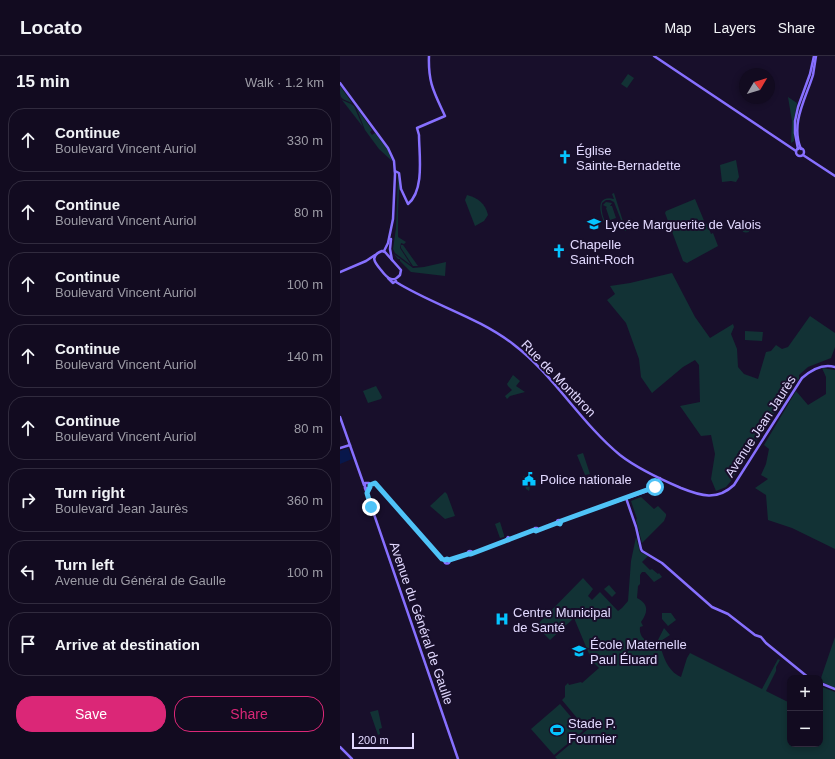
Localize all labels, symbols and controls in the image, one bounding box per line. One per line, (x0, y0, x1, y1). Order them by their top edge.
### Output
text: Locato (20, 17, 82, 38)
text: Map (664, 20, 692, 36)
text: Layers (714, 20, 756, 36)
text: Share (778, 20, 815, 36)
north arrow (739, 68, 775, 104)
text: 15 min (16, 72, 70, 91)
text: Walk · 1.2 km (245, 75, 324, 90)
text: Continue (55, 124, 120, 141)
icon: ahead (17, 129, 39, 151)
text: 330 m (287, 133, 323, 148)
text: Boulevard Vincent Auriol (55, 141, 196, 156)
place label: Église Sainte-Bernadette (576, 143, 681, 173)
church icon: Église Sainte-Bernadette (557, 149, 573, 165)
text: Continue (55, 196, 120, 213)
icon: ahead (17, 201, 39, 223)
text: 80 m (294, 205, 323, 220)
text: Boulevard Vincent Auriol (55, 213, 196, 228)
school or university icon: Lycée Marguerite de Valois (586, 216, 602, 232)
place label: Lycée Marguerite de Valois (605, 217, 762, 232)
place label: Chapelle Saint-Roch (570, 237, 634, 267)
church icon: Chapelle Saint-Roch (551, 243, 567, 259)
text: Continue (55, 268, 120, 285)
icon: ahead (17, 273, 39, 295)
text: 100 m (287, 277, 323, 292)
text: Boulevard Vincent Auriol (55, 285, 196, 300)
street label: Rue de Montbron (518, 337, 599, 420)
text: Continue (55, 340, 120, 357)
icon: ahead (17, 345, 39, 367)
text: 140 m (287, 349, 323, 364)
text: Boulevard Vincent Auriol (55, 357, 196, 372)
street label: Avenue Jean Jaurès (722, 372, 799, 480)
text: Continue (55, 412, 120, 429)
icon: ahead (17, 417, 39, 439)
text: 80 m (294, 421, 323, 436)
text: Boulevard Vincent Auriol (55, 429, 196, 444)
public building icon: Police nationale (521, 471, 537, 487)
place label: Police nationale (540, 472, 632, 487)
route start (646, 478, 664, 496)
text: Turn right (55, 484, 125, 501)
icon: right (17, 489, 39, 511)
text: 360 m (287, 493, 323, 508)
route end (362, 498, 380, 516)
text: Boulevard Jean Jaurès (55, 501, 188, 516)
street label: Avenue du Général de Gaulle (387, 540, 456, 706)
text: Turn left (55, 556, 114, 573)
icon: left (17, 561, 39, 583)
text: 100 m (287, 565, 323, 580)
text: Avenue du Général de Gaulle (55, 573, 226, 588)
place label: Centre Municipal de Santé (513, 605, 611, 635)
hospital icon: Centre Municipal de Santé (494, 611, 510, 627)
icon: arrive (17, 633, 39, 655)
text: Arrive at destination (55, 636, 200, 653)
place label: École Maternelle Paul Éluard (590, 637, 687, 667)
school or university icon: École Maternelle Paul Éluard (571, 643, 587, 659)
map controls (787, 675, 823, 747)
button: + (787, 675, 823, 711)
button: Save (16, 696, 166, 732)
button: Share (174, 696, 324, 732)
button: − (787, 711, 823, 747)
place label: Stade P. Fournier (568, 716, 617, 746)
sports icon: Stade P. Fournier (549, 722, 565, 738)
scale bar (352, 731, 414, 750)
text: 200 m (358, 734, 389, 746)

